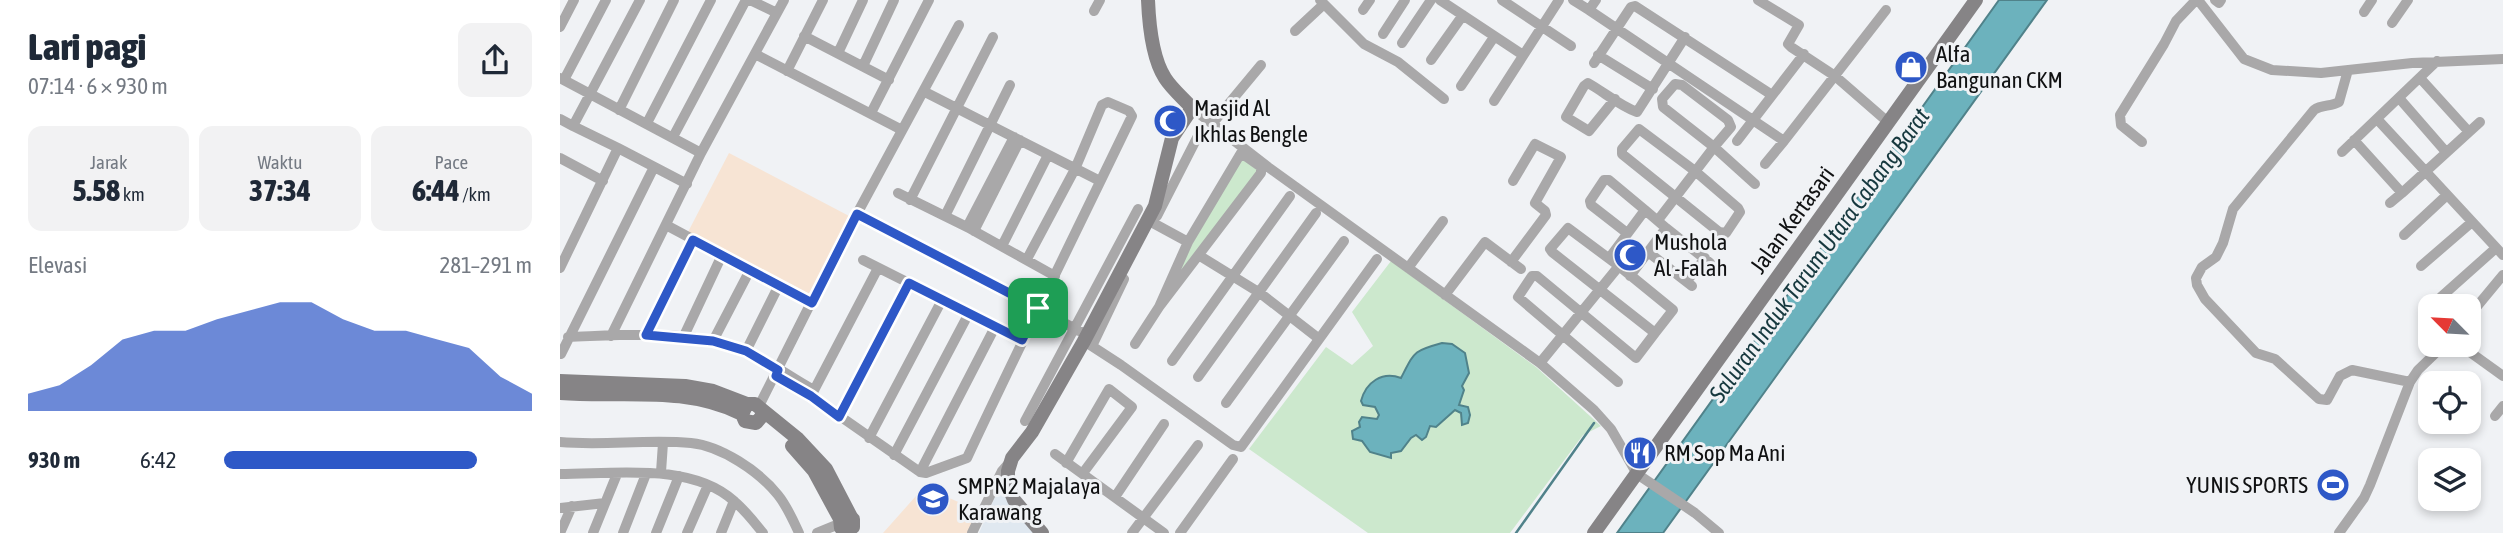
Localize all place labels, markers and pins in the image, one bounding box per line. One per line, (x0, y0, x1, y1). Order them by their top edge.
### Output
place label: Alfa Bangunan CKM (1936, 41, 2063, 93)
shop icon: Alfa Bangunan CKM (1892, 48, 1930, 86)
place label: Masjid Al Ikhlas Bengle (1194, 95, 1308, 147)
mosque icon: Masjid Al Ikhlas Bengle (1151, 102, 1189, 140)
place label: Mushola Al -Falah (1654, 229, 1728, 281)
mosque icon: Mushola Al -Falah (1611, 236, 1649, 274)
pin (1008, 278, 1068, 338)
restaurant icon: RM Sop Ma Ani (1621, 434, 1659, 472)
place label: RM Sop Ma Ani (1664, 440, 1786, 466)
sports icon: YUNIS SPORTS (2314, 466, 2352, 504)
place label: YUNIS SPORTS (2186, 472, 2308, 498)
place label: SMPN2 Majalaya Karawang (958, 473, 1101, 525)
school or university icon: SMPN2 Majalaya Karawang (914, 480, 952, 518)

